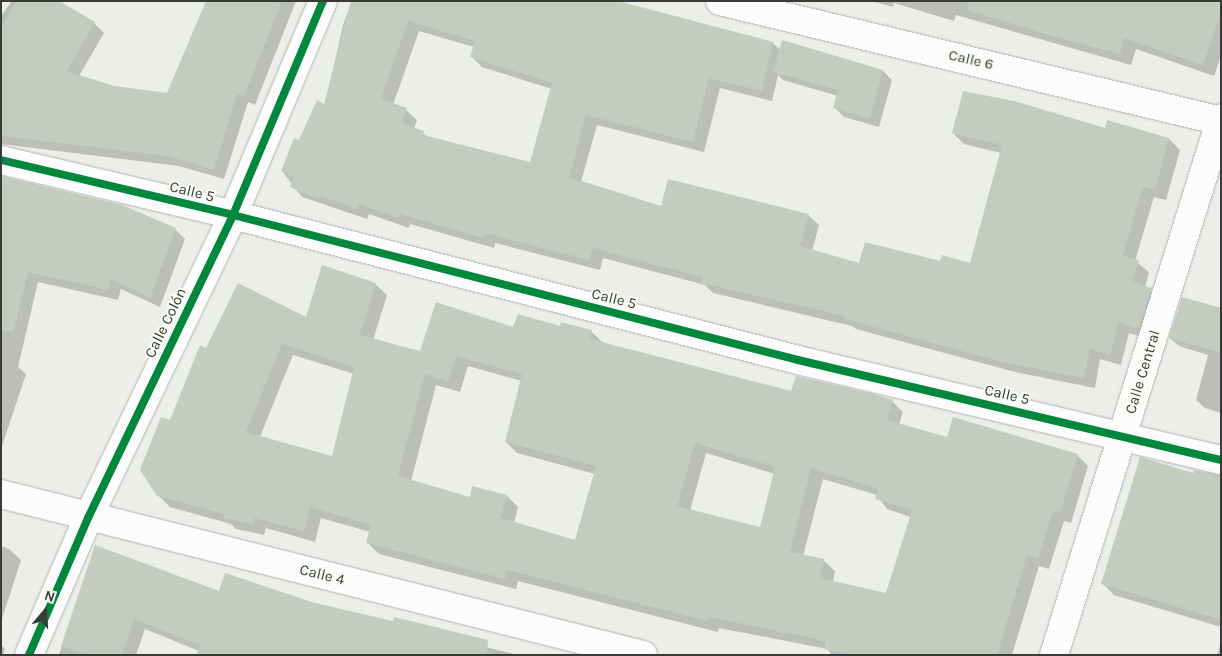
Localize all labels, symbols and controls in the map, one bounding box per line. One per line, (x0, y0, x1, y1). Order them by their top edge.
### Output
street label: Calle 6 (947, 46, 995, 74)
street label: Calle 5 (168, 178, 216, 206)
street label: Calle Colón (141, 285, 191, 361)
street label: Calle 5 (590, 285, 638, 313)
street label: Calle Central (1122, 328, 1164, 416)
street label: Calle 5 (983, 381, 1031, 409)
street label: Calle 4 (298, 561, 346, 589)
north arrow (20, 586, 70, 636)
text: N (42, 587, 57, 606)

